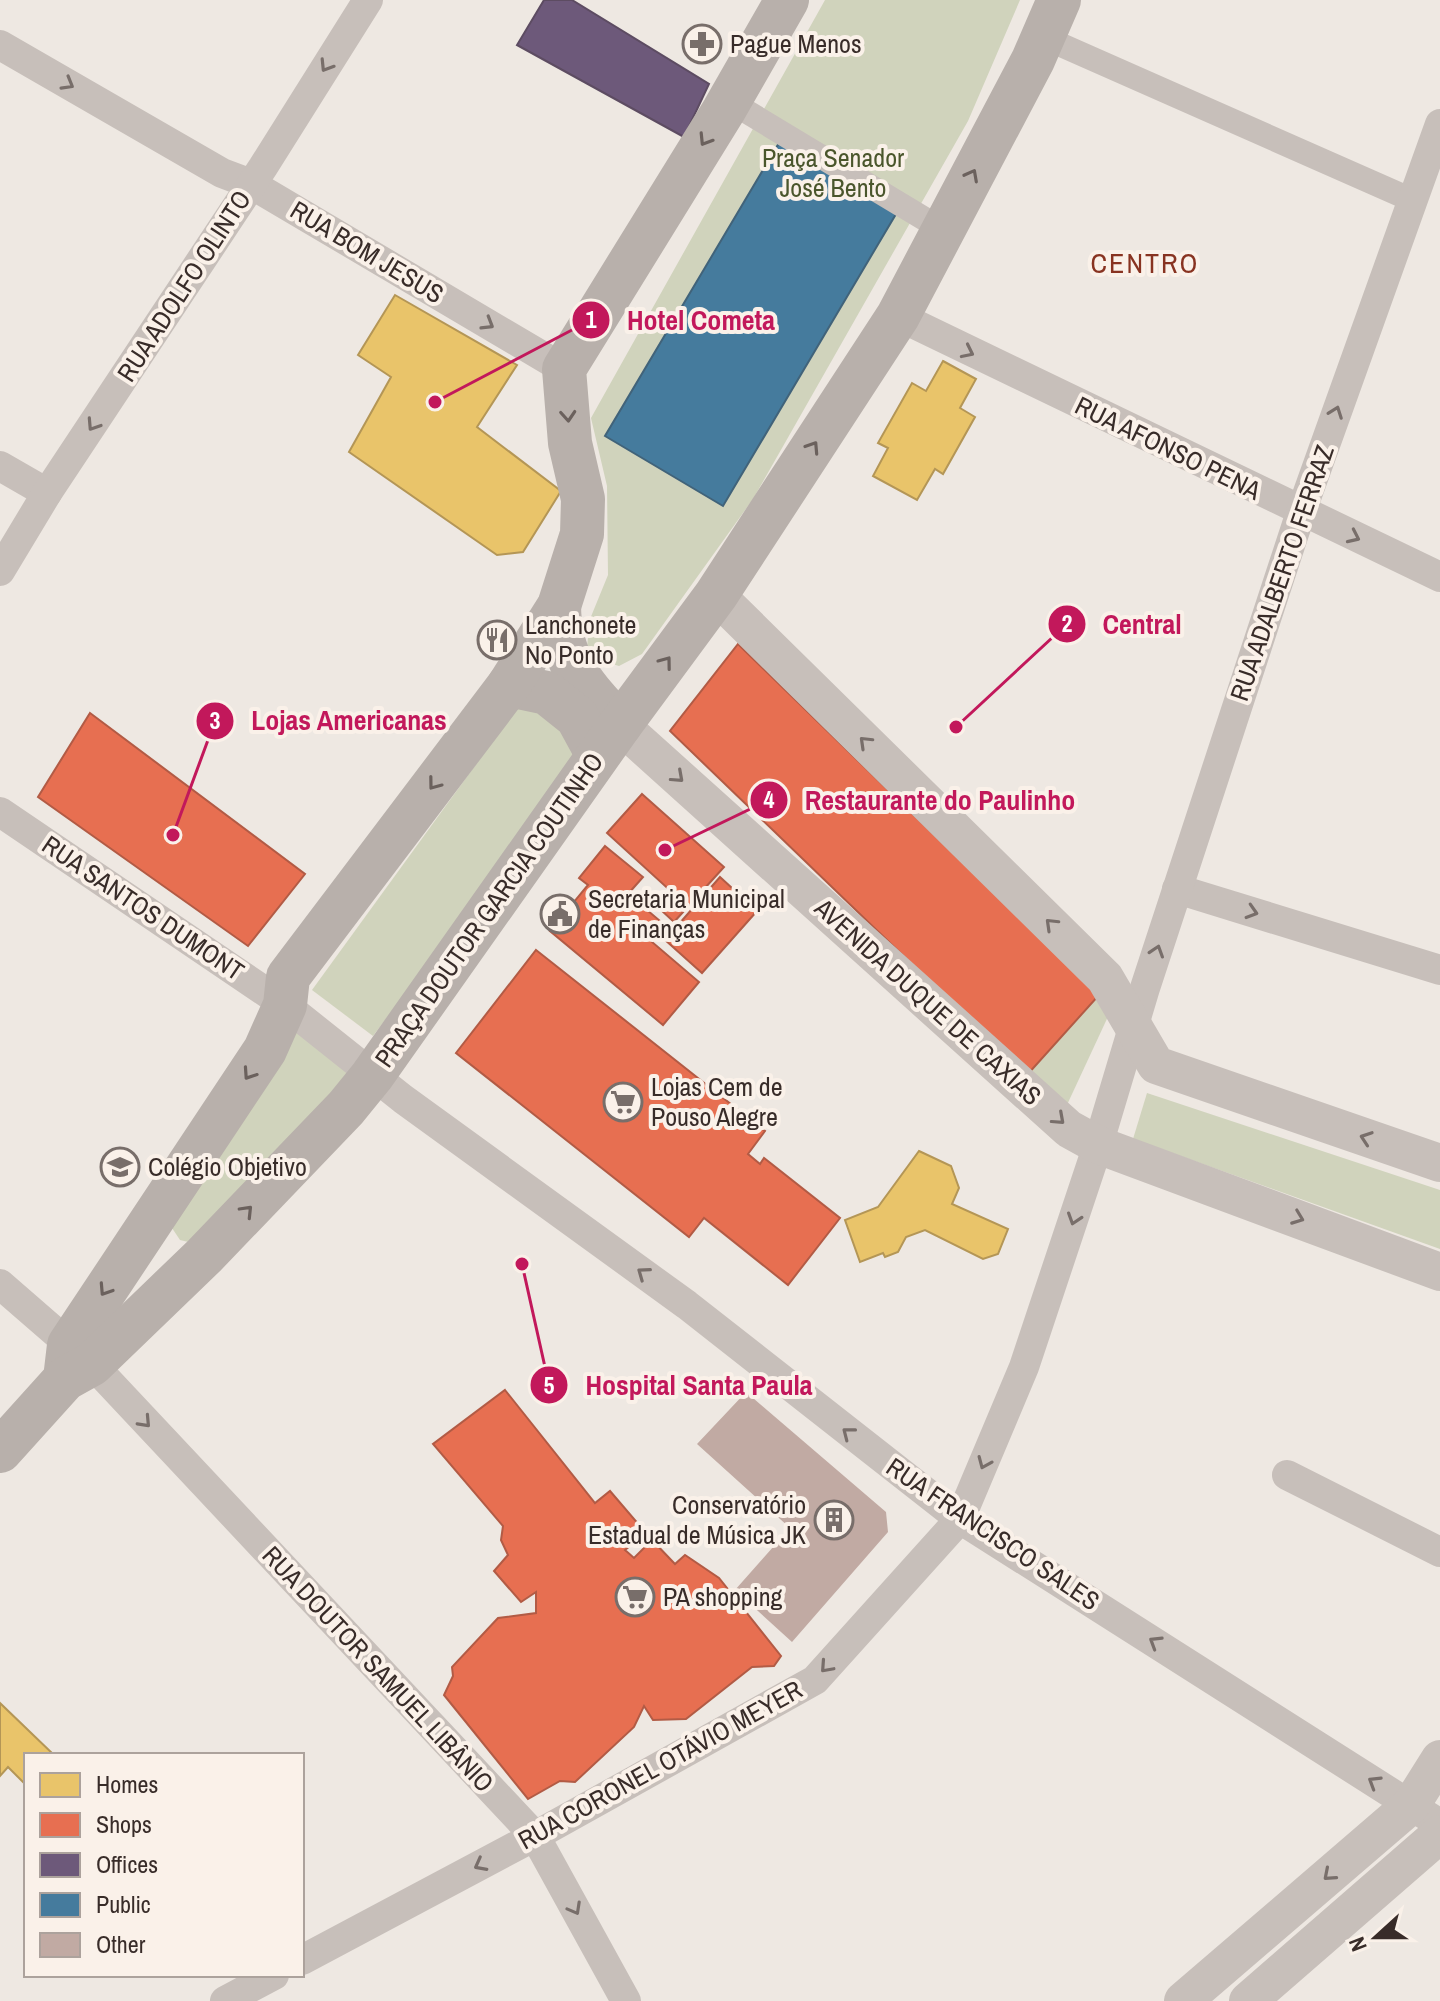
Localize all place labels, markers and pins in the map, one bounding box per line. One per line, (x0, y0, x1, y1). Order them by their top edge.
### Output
pharmacy icon: Pague Menos (681, 23, 723, 65)
place label: Pague Menos (730, 26, 862, 61)
callout: Hotel Cometa (571, 294, 791, 346)
callout: Central (1047, 598, 1198, 650)
place label: Lanchonete No Ponto (525, 607, 636, 672)
restaurant icon: Lanchonete No Ponto (476, 619, 518, 661)
callout: Lojas Americanas (195, 695, 463, 747)
callout: Restaurante do Paulinho (749, 774, 1091, 826)
place label: Secretaria Municipal de Finanças (588, 881, 785, 946)
public building icon: Secretaria Municipal de Finanças (539, 893, 581, 935)
place label: Lojas Cem de Pouso Alegre (651, 1069, 783, 1134)
supermarket icon: Lojas Cem de Pouso Alegre (602, 1081, 644, 1123)
school or university icon: Colégio Objetivo (99, 1146, 141, 1188)
place label: Colégio Objetivo (148, 1149, 307, 1184)
callout: Hospital Santa Paula (529, 1359, 828, 1411)
place label: Conservatório Estadual de Música JK (588, 1487, 806, 1552)
building icon: Conservatório Estadual de Música JK (813, 1499, 855, 1541)
supermarket icon: PA shopping (614, 1576, 656, 1618)
place label: PA shopping (663, 1579, 783, 1614)

